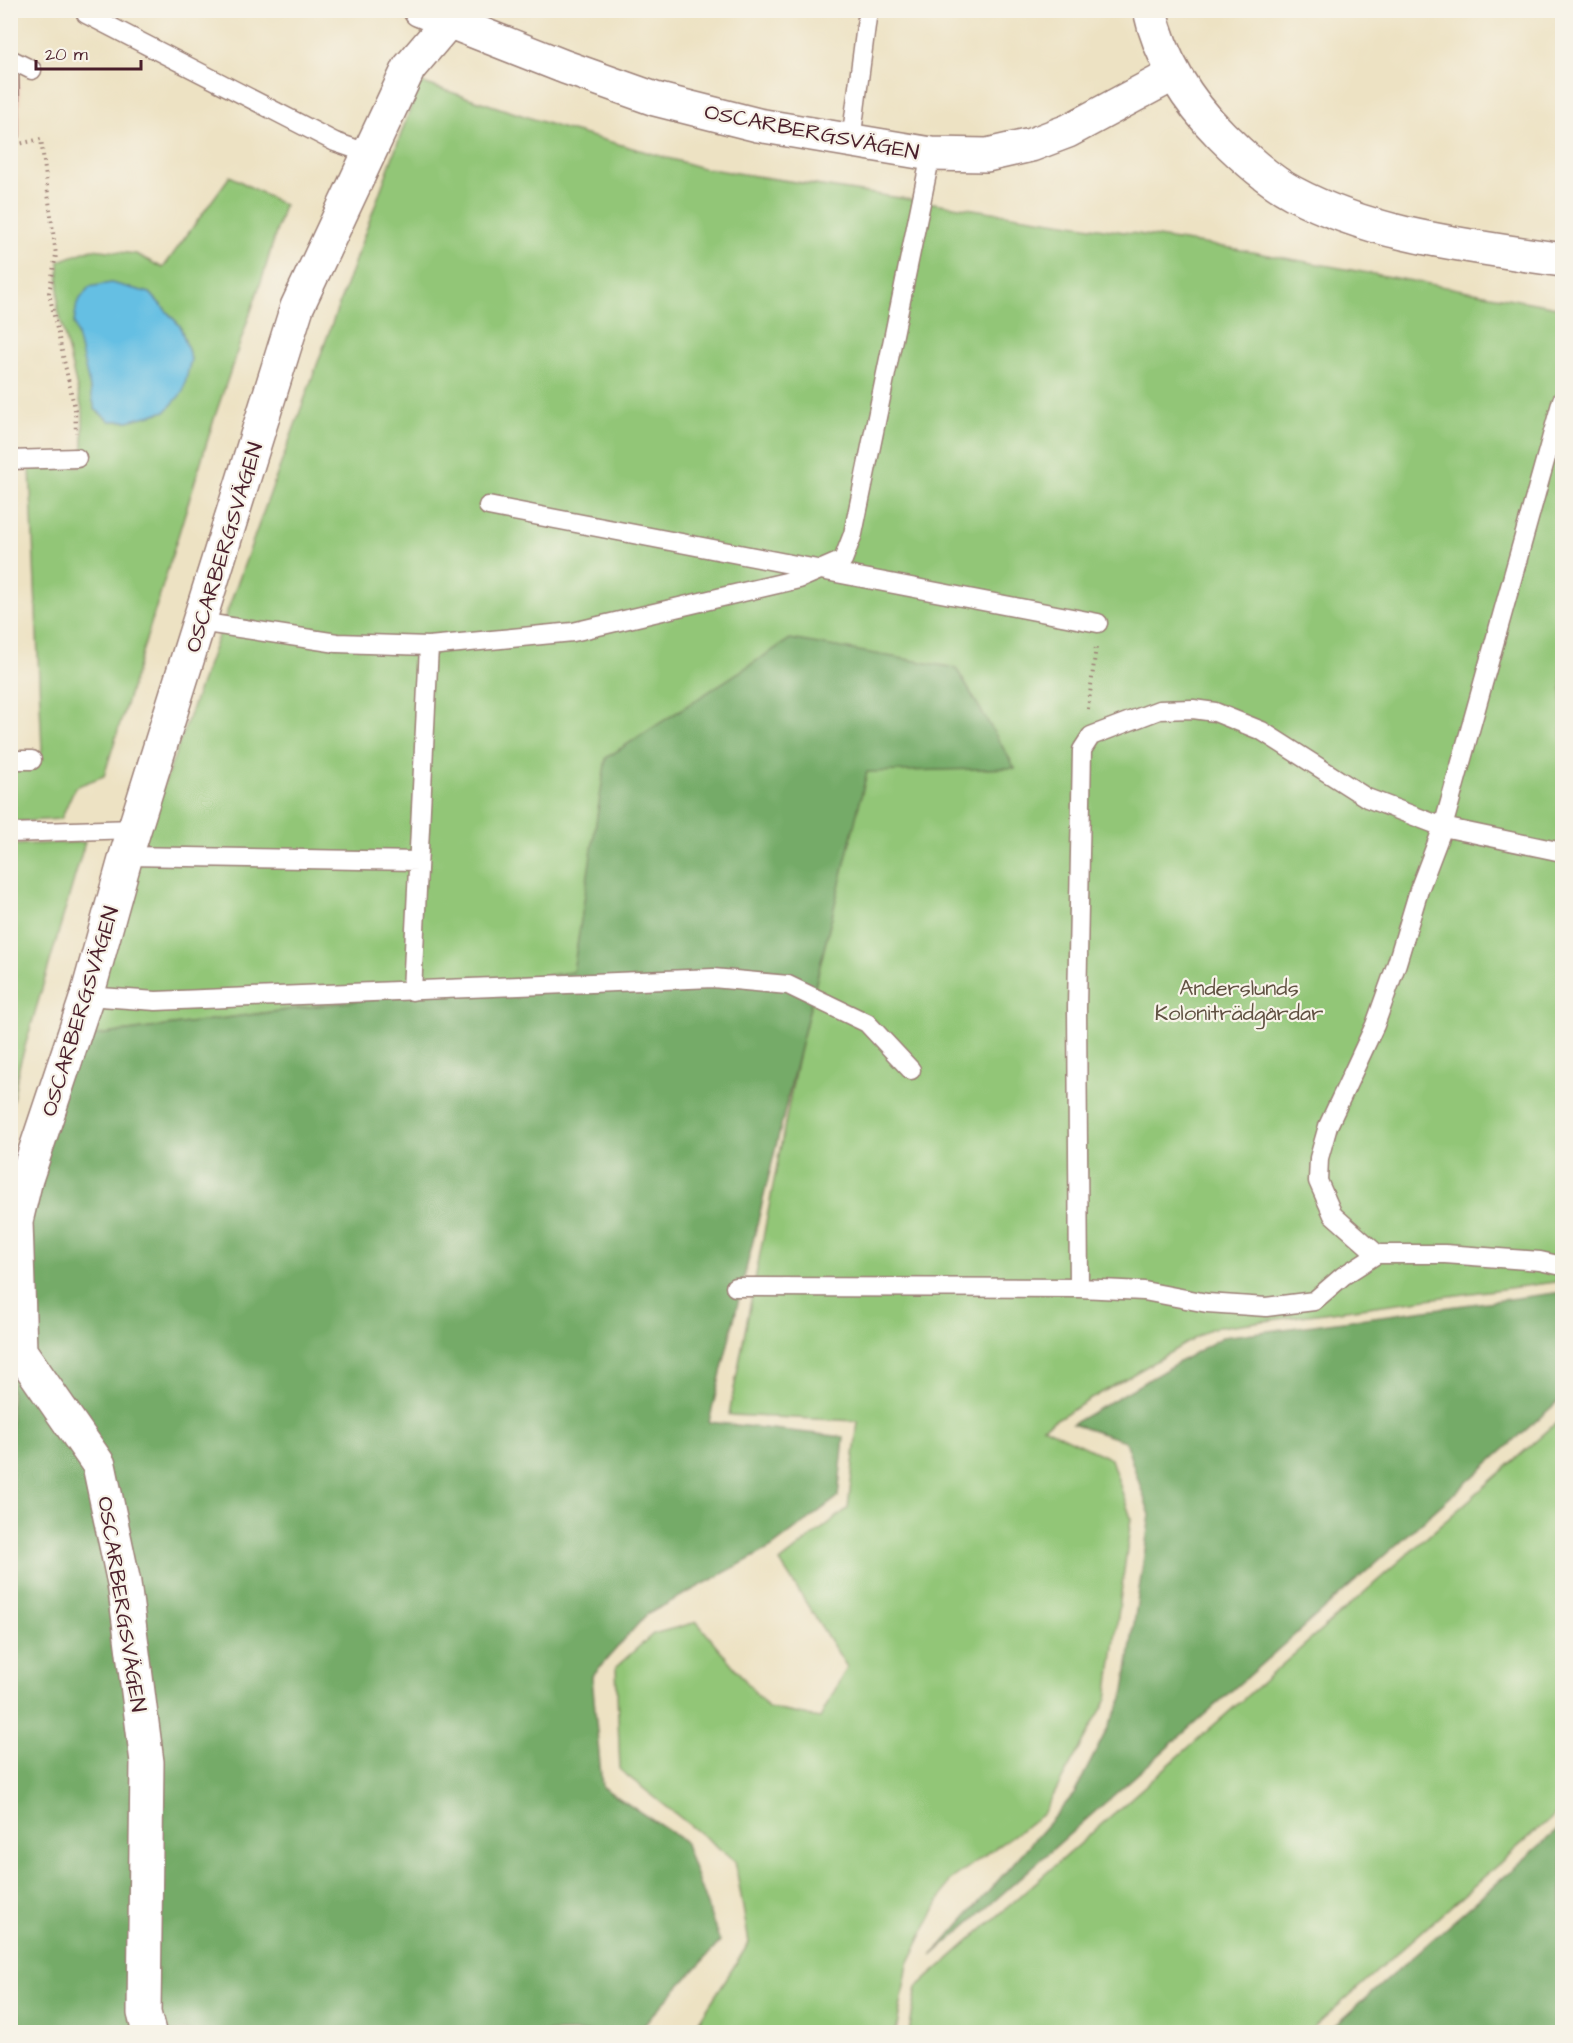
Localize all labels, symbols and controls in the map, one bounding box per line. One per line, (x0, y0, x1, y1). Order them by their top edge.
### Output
scale bar (36, 33, 141, 71)
text: 20 m (45, 42, 88, 67)
street label: OSCARBERGSVÄGEN (702, 96, 922, 169)
street label: OSCARBERGSVÄGEN (178, 439, 271, 656)
street label: OSCARBERGSVÄGEN (34, 903, 127, 1120)
park label: Anderslunds Koloniträdgårdar (1155, 973, 1323, 1030)
street label: OSCARBERGSVÄGEN (89, 1494, 154, 1714)

